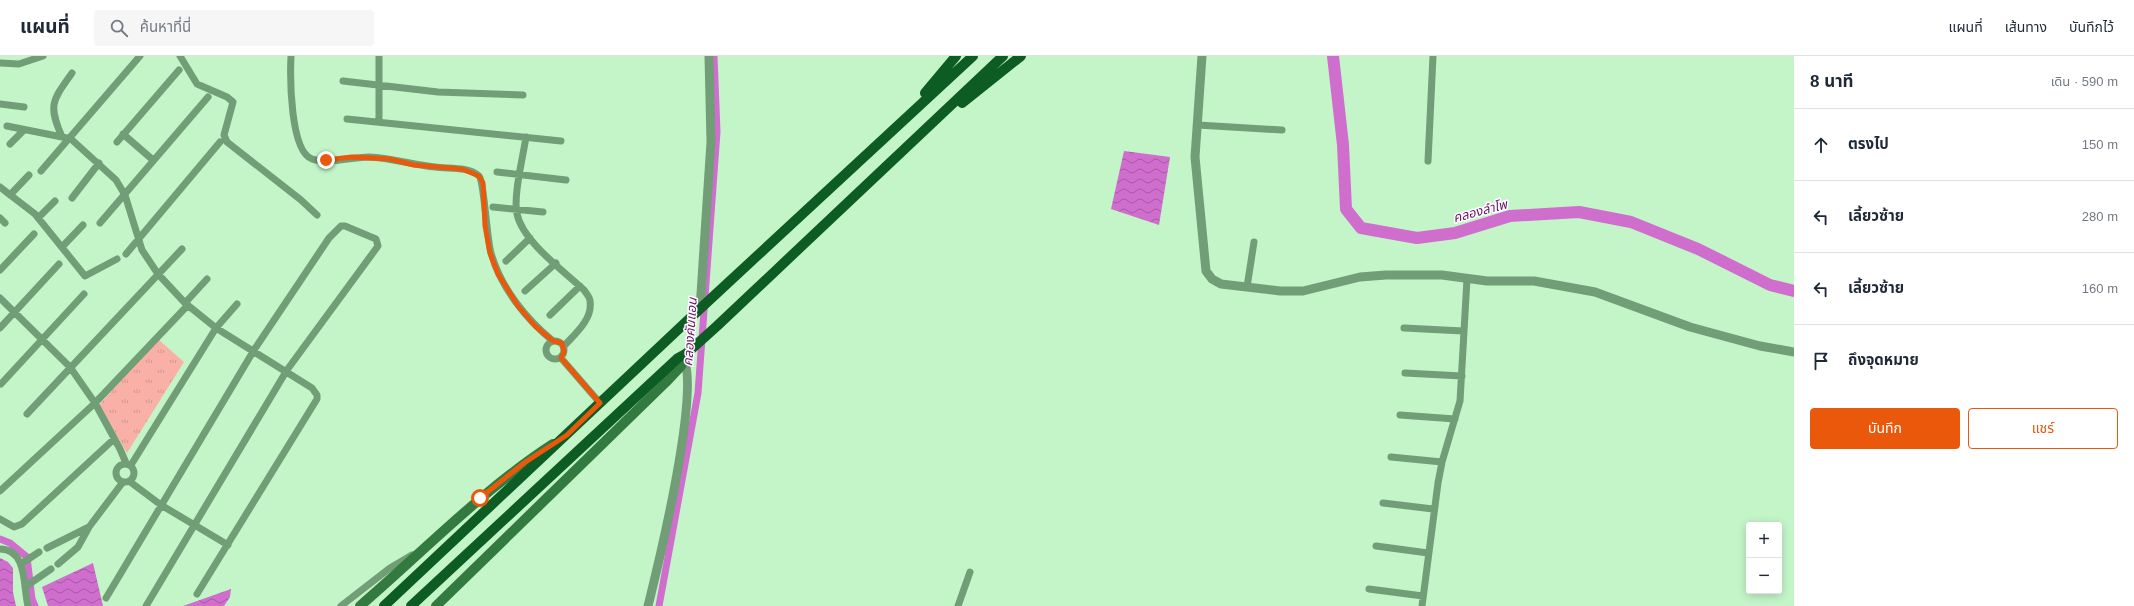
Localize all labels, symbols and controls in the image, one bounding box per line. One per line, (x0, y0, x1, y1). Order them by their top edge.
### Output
search box (94, 10, 374, 46)
text: แผนที่ (20, 16, 70, 37)
icon: search (108, 17, 130, 39)
text: ค้นหาที่นี่ (140, 18, 191, 35)
text: แผนที่ (1949, 19, 1983, 35)
text: เส้นทาง (2005, 19, 2047, 35)
text: บันทึกไว้ (2069, 19, 2114, 35)
text: 8 นาที (1810, 72, 1854, 91)
text: เดิน · 590 m (2051, 74, 2118, 89)
icon: ahead (1810, 134, 1832, 156)
text: ตรงไป (1848, 135, 1889, 152)
text: 150 m (2082, 137, 2118, 152)
route end (317, 151, 335, 169)
water label: คลองลำโพ (1451, 196, 1511, 225)
icon: left (1810, 206, 1832, 228)
text: เลี้ยวซ้าย (1848, 207, 1904, 224)
text: 280 m (2082, 209, 2118, 224)
icon: left (1810, 278, 1832, 300)
text: เลี้ยวซ้าย (1848, 279, 1904, 296)
text: 160 m (2082, 281, 2118, 296)
water label: คลองคันแอน (680, 296, 700, 367)
icon: arrive (1810, 350, 1832, 372)
text: ถึงจุดหมาย (1848, 351, 1919, 368)
button: บันทึก (1810, 408, 1960, 449)
button: แชร์ (1968, 408, 2118, 449)
route start (471, 489, 489, 507)
map controls (1746, 522, 1782, 594)
button: + (1746, 522, 1782, 558)
button: − (1746, 558, 1782, 594)

